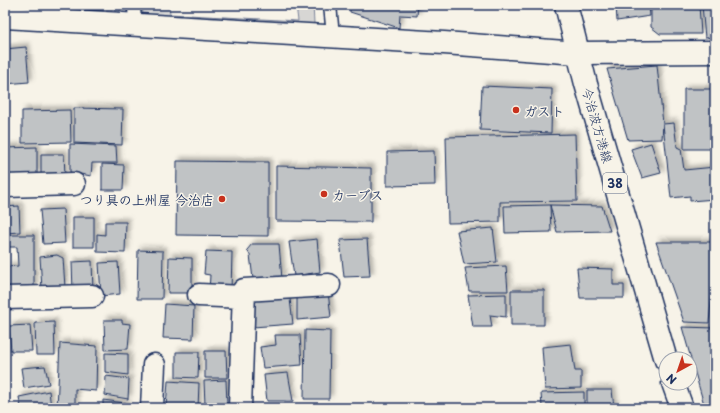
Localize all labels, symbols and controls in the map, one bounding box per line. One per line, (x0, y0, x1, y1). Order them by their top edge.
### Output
street label: 今治波方港線 (578, 85, 618, 166)
place label: ガスト (524, 101, 564, 120)
marker: ガスト (511, 105, 521, 115)
road number: 38 (603, 173, 627, 193)
place label: カーブス (332, 185, 383, 204)
marker: カーブス (319, 189, 329, 199)
place label: つり具の上州屋 今治店 (80, 190, 214, 209)
marker: つり具の上州屋 今治店 (217, 194, 227, 204)
north arrow (658, 351, 698, 391)
text: N (662, 370, 680, 388)

